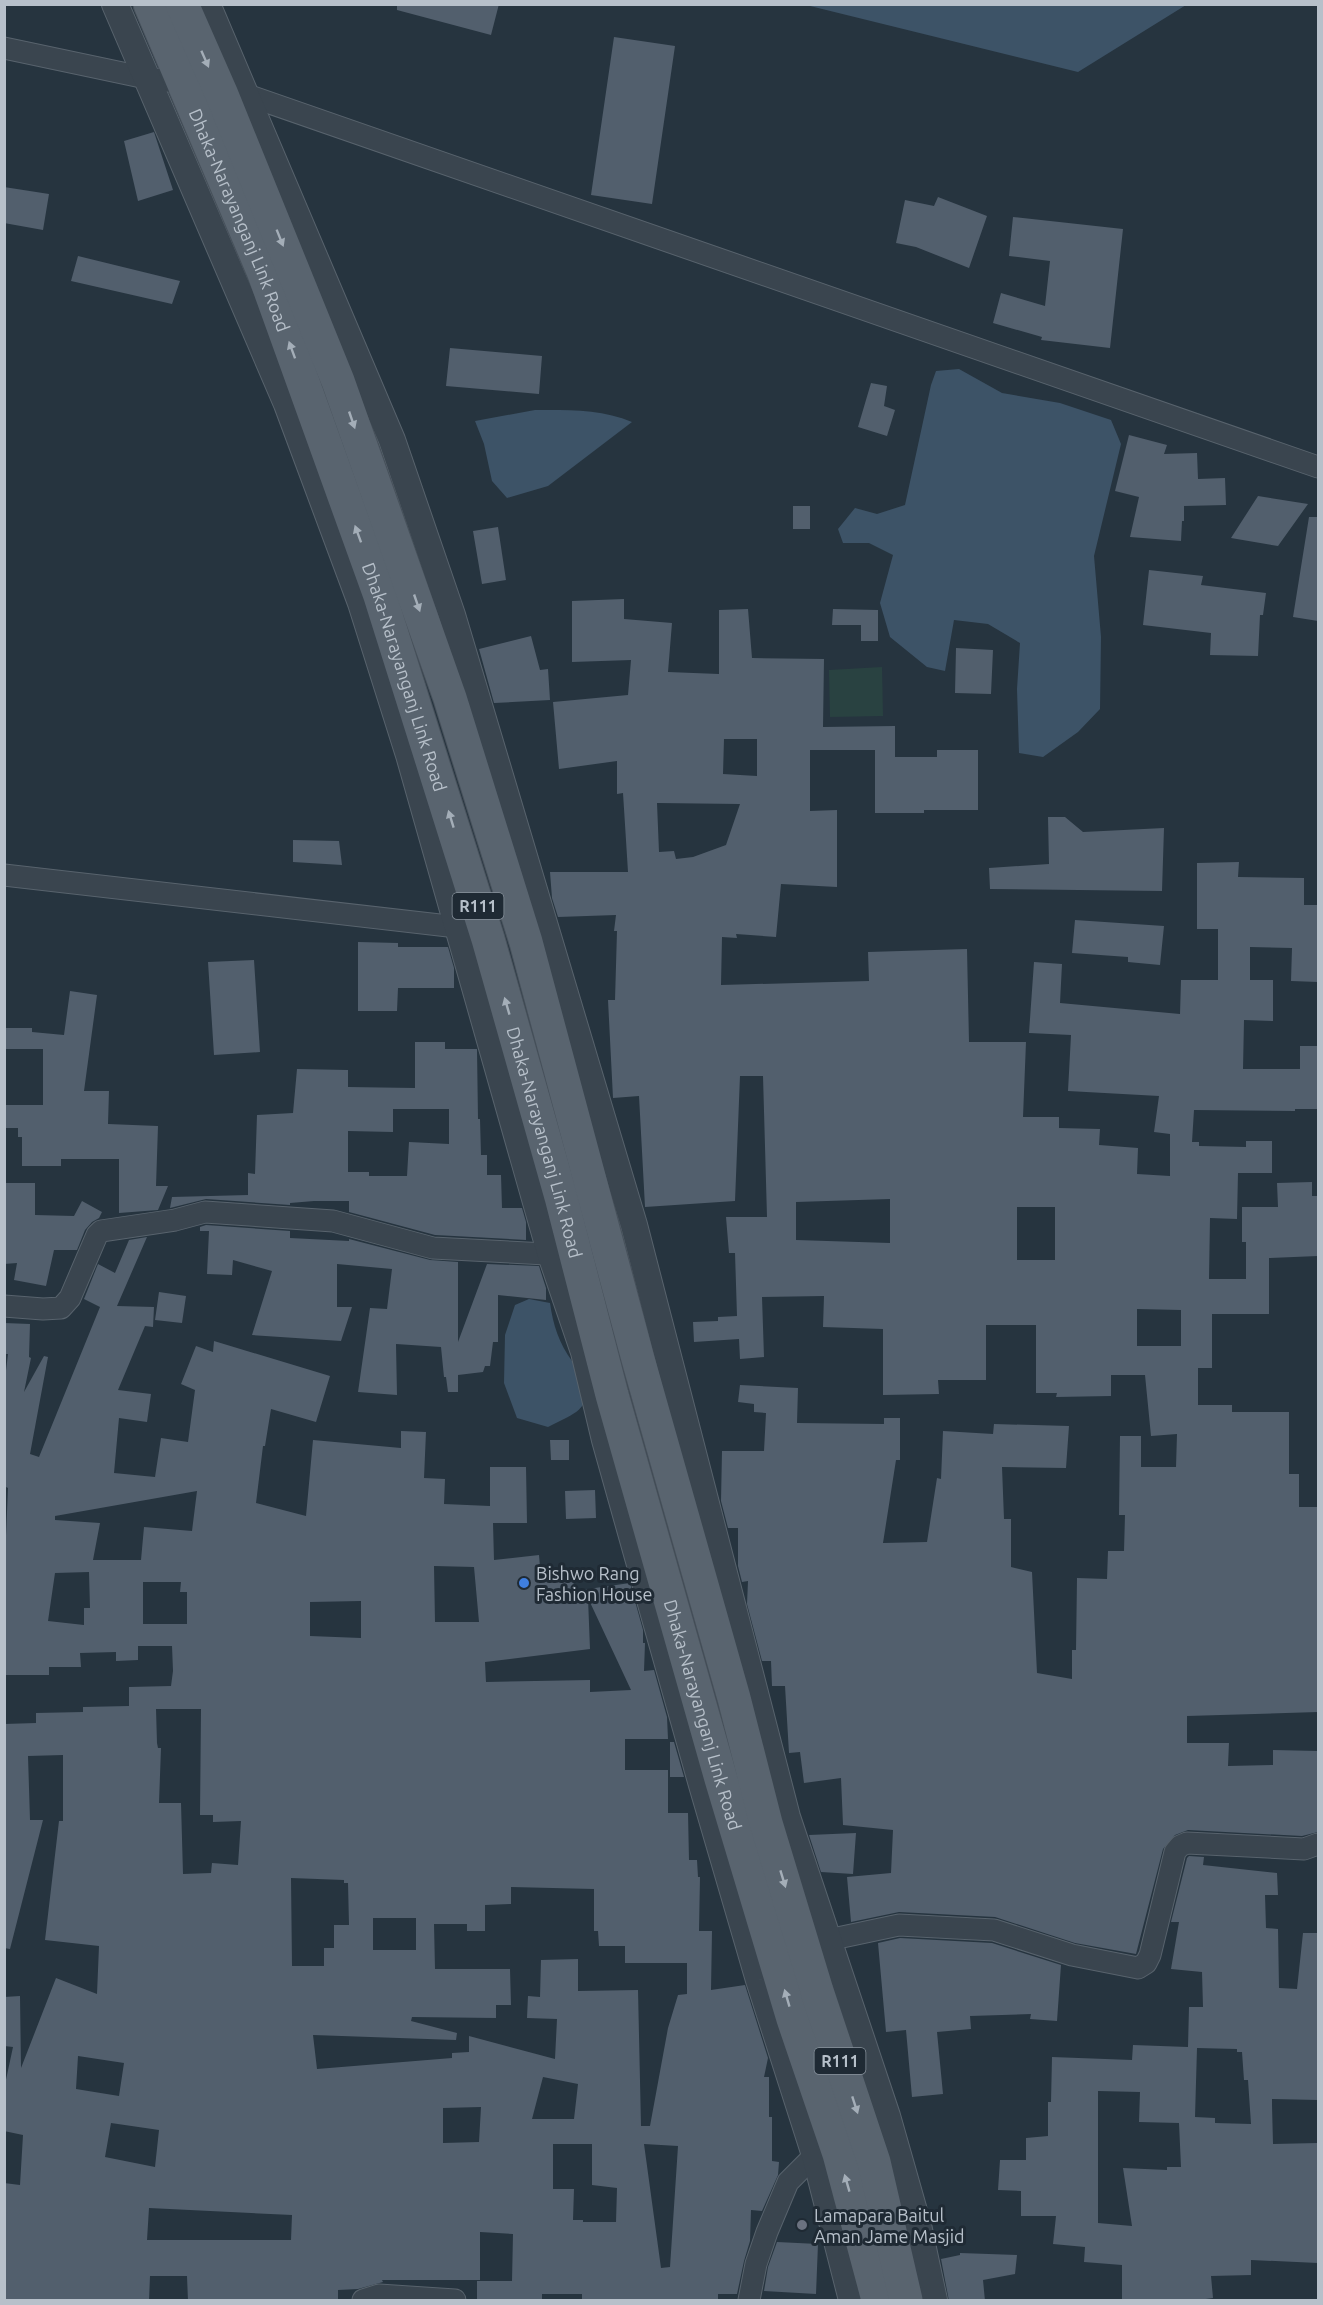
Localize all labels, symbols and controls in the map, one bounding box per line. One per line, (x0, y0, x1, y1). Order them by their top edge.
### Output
one-way arrow (200, 50, 210, 68)
street label: Dhaka-Narayanganj Link Road (185, 105, 294, 334)
one-way arrow (275, 230, 285, 248)
one-way arrow (286, 341, 296, 359)
one-way arrow (347, 411, 357, 429)
one-way arrow (353, 525, 362, 543)
street label: Dhaka-Narayanganj Link Road (359, 560, 451, 794)
one-way arrow (412, 595, 422, 613)
one-way arrow (445, 810, 455, 828)
road number: R111 (452, 893, 504, 919)
one-way arrow (502, 997, 511, 1015)
street label: Dhaka-Narayanganj Link Road (503, 1024, 586, 1260)
place label: Bishwo Rang Fashion House (536, 1563, 653, 1604)
marker: Bishwo Rang Fashion House (517, 1576, 531, 1590)
street label: Dhaka-Narayanganj Link Road (661, 1597, 746, 1833)
one-way arrow (779, 1870, 788, 1888)
one-way arrow (782, 1989, 791, 2007)
road number: R111 (814, 2048, 866, 2074)
one-way arrow (851, 2096, 860, 2114)
one-way arrow (842, 2174, 851, 2192)
place label: Lamapara Baitul Aman Jame Masjid (814, 2205, 965, 2246)
marker: Lamapara Baitul Aman Jame Masjid (795, 2218, 809, 2232)

